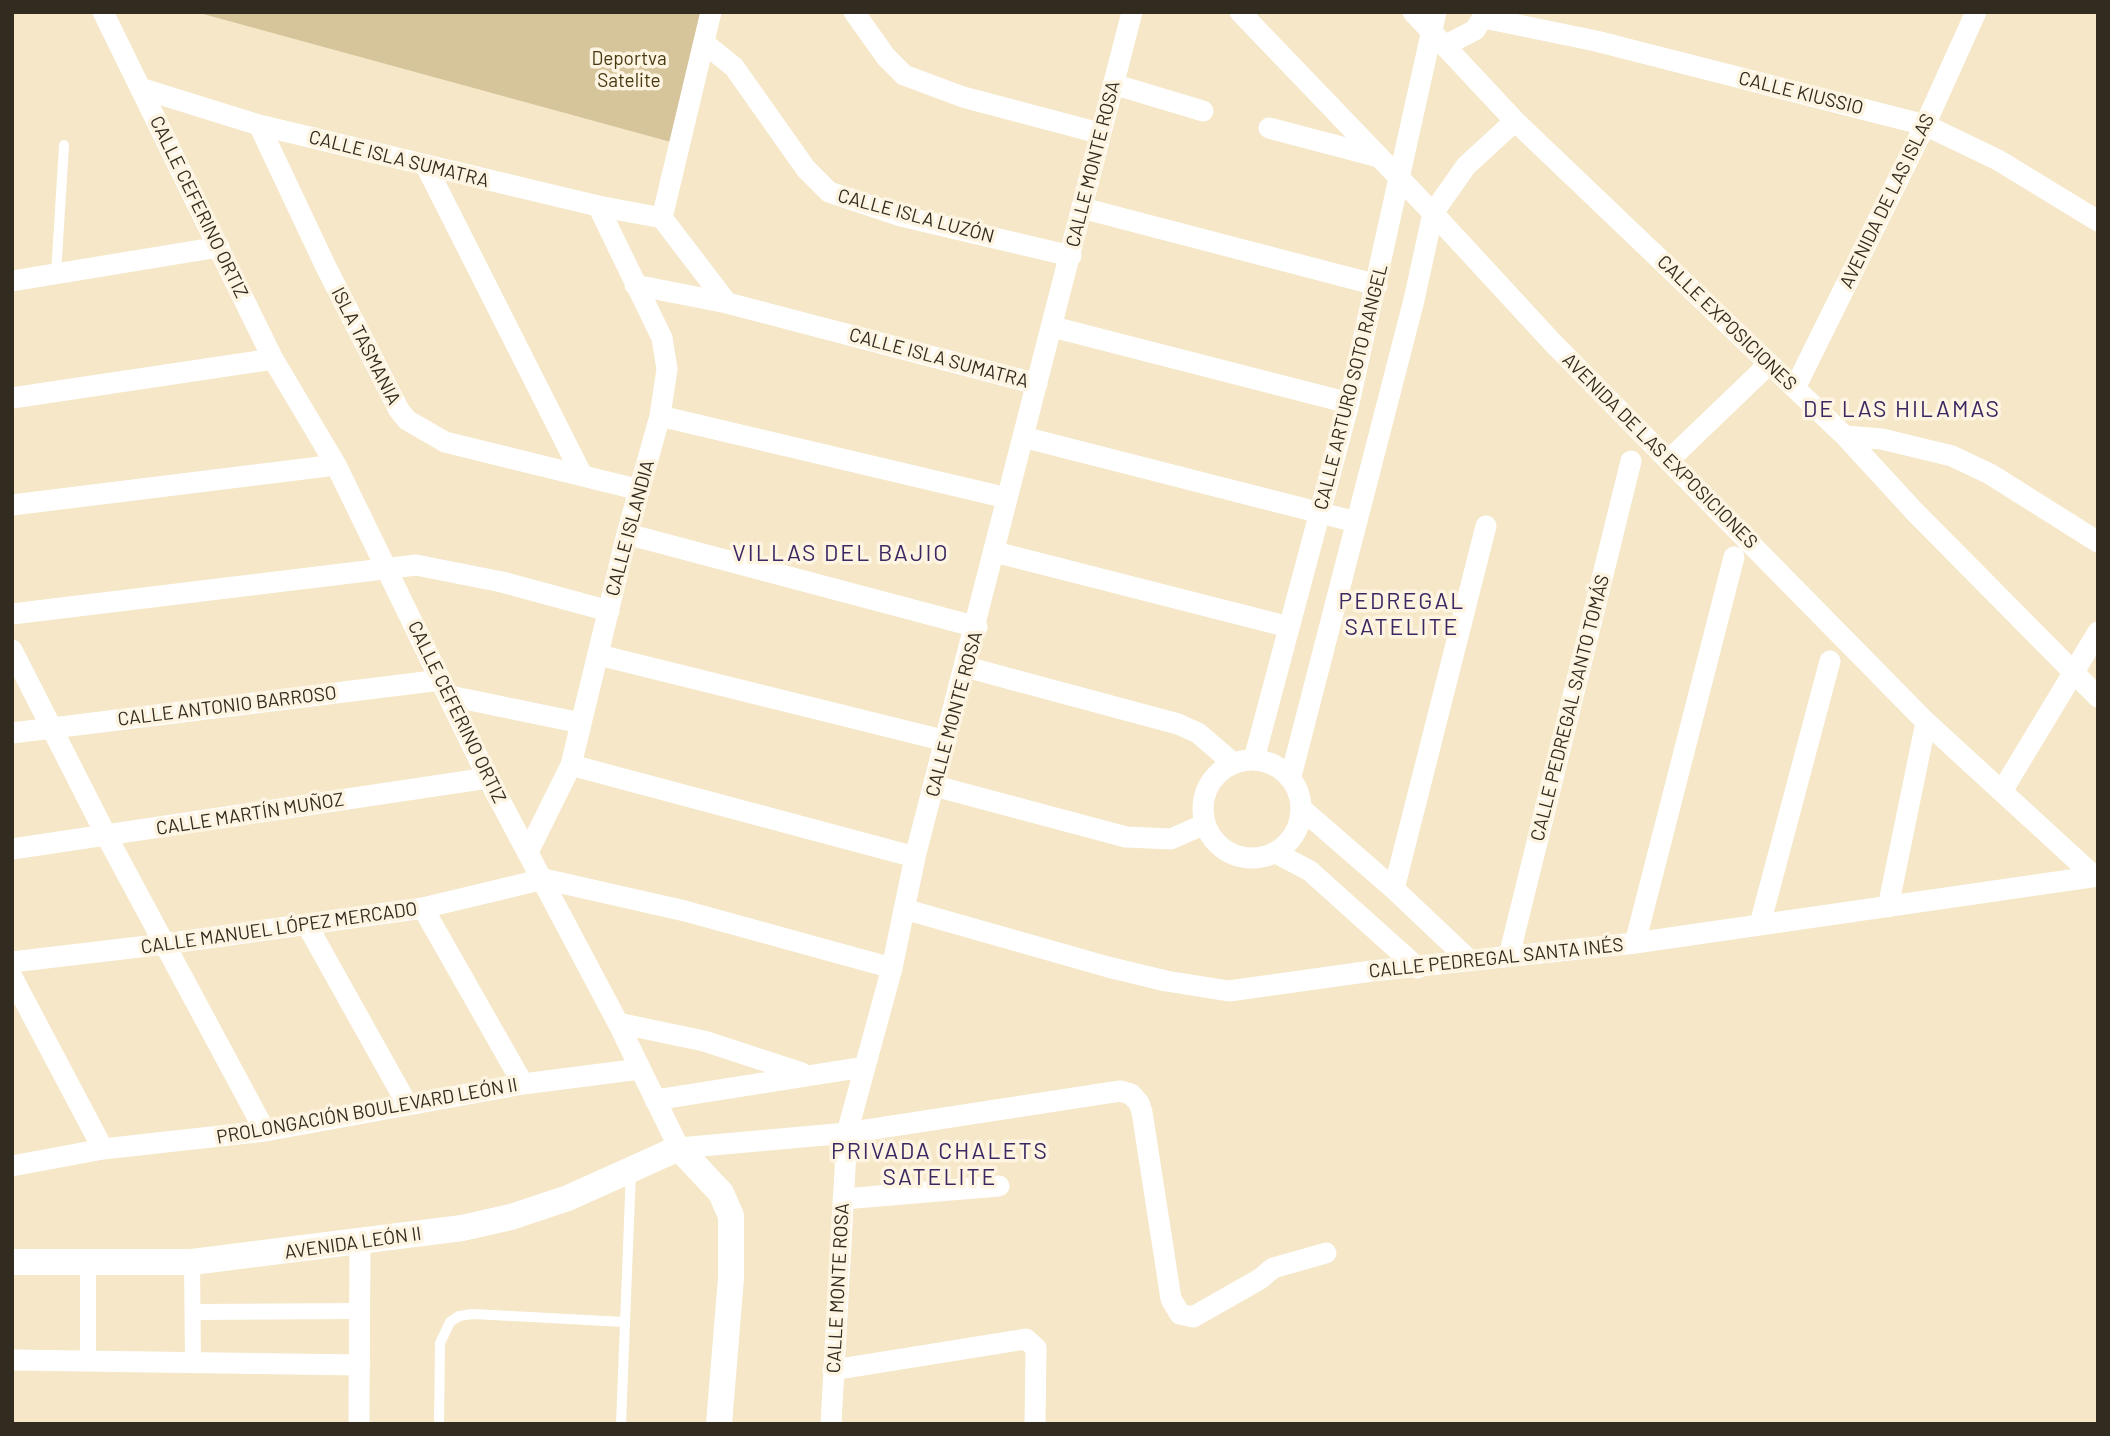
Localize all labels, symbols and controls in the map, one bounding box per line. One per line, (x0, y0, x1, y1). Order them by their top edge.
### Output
park label: Deportva Satelite (591, 48, 667, 92)
street label: CALLE KIUSSIO (1736, 66, 1866, 120)
street label: CALLE MONTE ROSA (1061, 79, 1125, 249)
street label: AVENIDA DE LAS ISLAS (1835, 110, 1939, 292)
street label: CALLE CEFERINO ORTIZ (145, 112, 253, 302)
street label: CALLE ISLA SUMATRA (307, 126, 491, 192)
street label: CALLE ISLA LUZÓN (835, 184, 997, 248)
street label: CALLE EXPOSICIONES (1653, 251, 1801, 395)
street label: CALLE ARTURO SOTO RANGEL (1309, 262, 1393, 512)
street label: ISLA TASMANIA (327, 283, 405, 409)
street label: CALLE ISLA SUMATRA (847, 323, 1031, 393)
street label: AVENIDA DE LAS EXPOSICIONES (1558, 349, 1762, 553)
district label: DE LAS HILAMAS (1805, 395, 1999, 423)
street label: CALLE ISLANDIA (601, 458, 659, 598)
district label: VILLAS DEL BAJIO (734, 539, 948, 567)
street label: CALLE PEDREGAL SANTO TOMÁS (1526, 573, 1614, 843)
district label: PEDREGAL SATELITE (1340, 587, 1464, 641)
street label: CALLE CEFERINO ORTIZ (403, 617, 511, 807)
street label: CALLE MONTE ROSA (921, 629, 987, 799)
street label: CALLE ANTONIO BARROSO (116, 681, 338, 731)
street label: CALLE MARTÍN MUÑOZ (154, 788, 346, 840)
street label: CALLE MANUEL LÓPEZ MERCADO (139, 897, 419, 959)
street label: CALLE PEDREGAL SANTA INÉS (1368, 933, 1624, 983)
street label: PROLONGACIÓN BOULEVARD LEÓN II (215, 1073, 519, 1149)
district label: PRIVADA CHALETS SATELITE (833, 1137, 1047, 1191)
street label: CALLE MONTE ROSA (822, 1202, 854, 1374)
street label: AVENIDA LEÓN II (283, 1222, 423, 1264)

